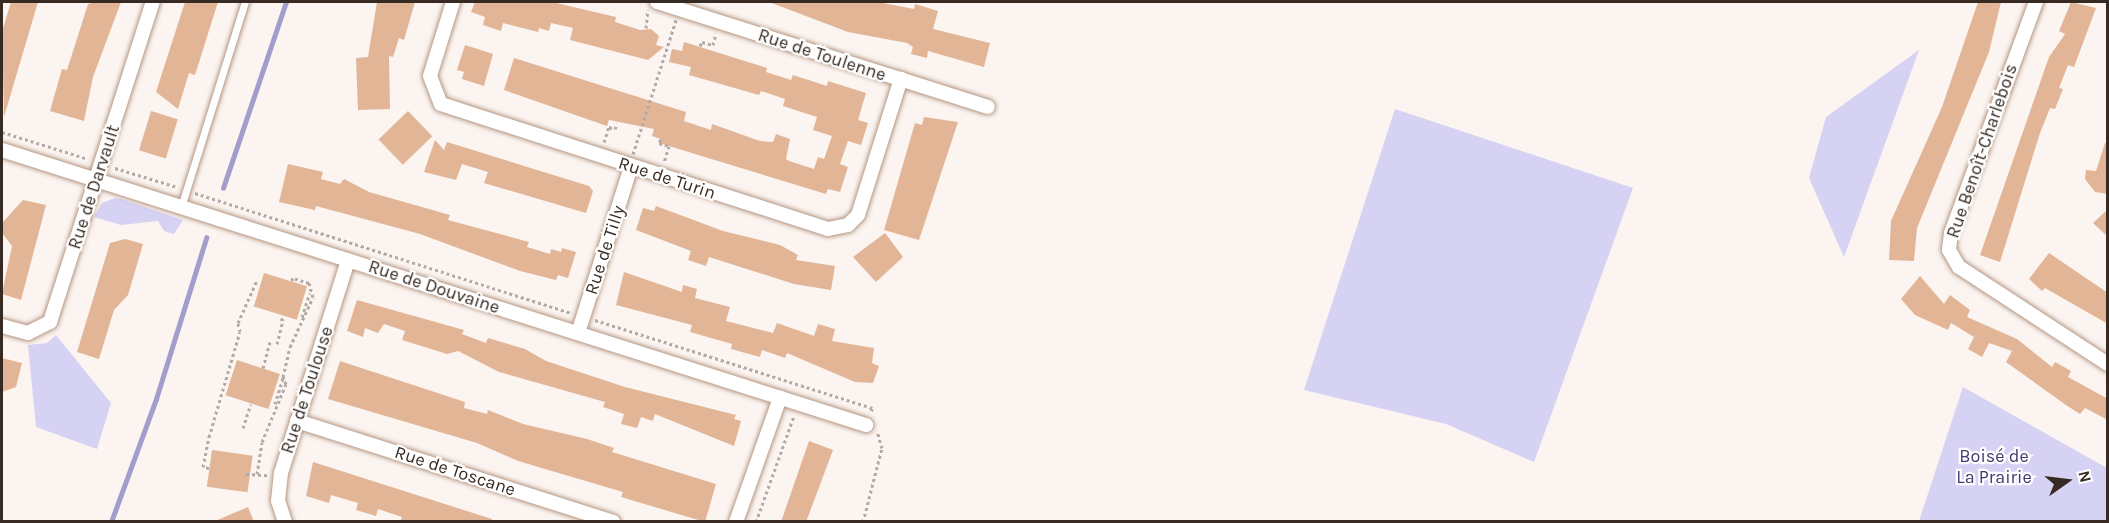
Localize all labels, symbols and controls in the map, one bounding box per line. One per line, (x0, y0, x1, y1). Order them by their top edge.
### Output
street label: Rue de Toulenne (755, 24, 889, 86)
street label: Rue Benoît-Charlebois (1942, 61, 2022, 241)
street label: Rue de Darvault (64, 122, 124, 252)
street label: Rue de Turin (616, 152, 718, 204)
street label: Rue de Tilly (580, 203, 630, 297)
street label: Rue de Douvaine (366, 256, 502, 318)
street label: Rue de Toulouse (276, 324, 338, 456)
street label: Rue de Toscane (392, 441, 518, 501)
park label: Boisé de La Prairie (1956, 446, 2032, 488)
north arrow (2037, 451, 2097, 511)
text: N (2074, 469, 2096, 484)

